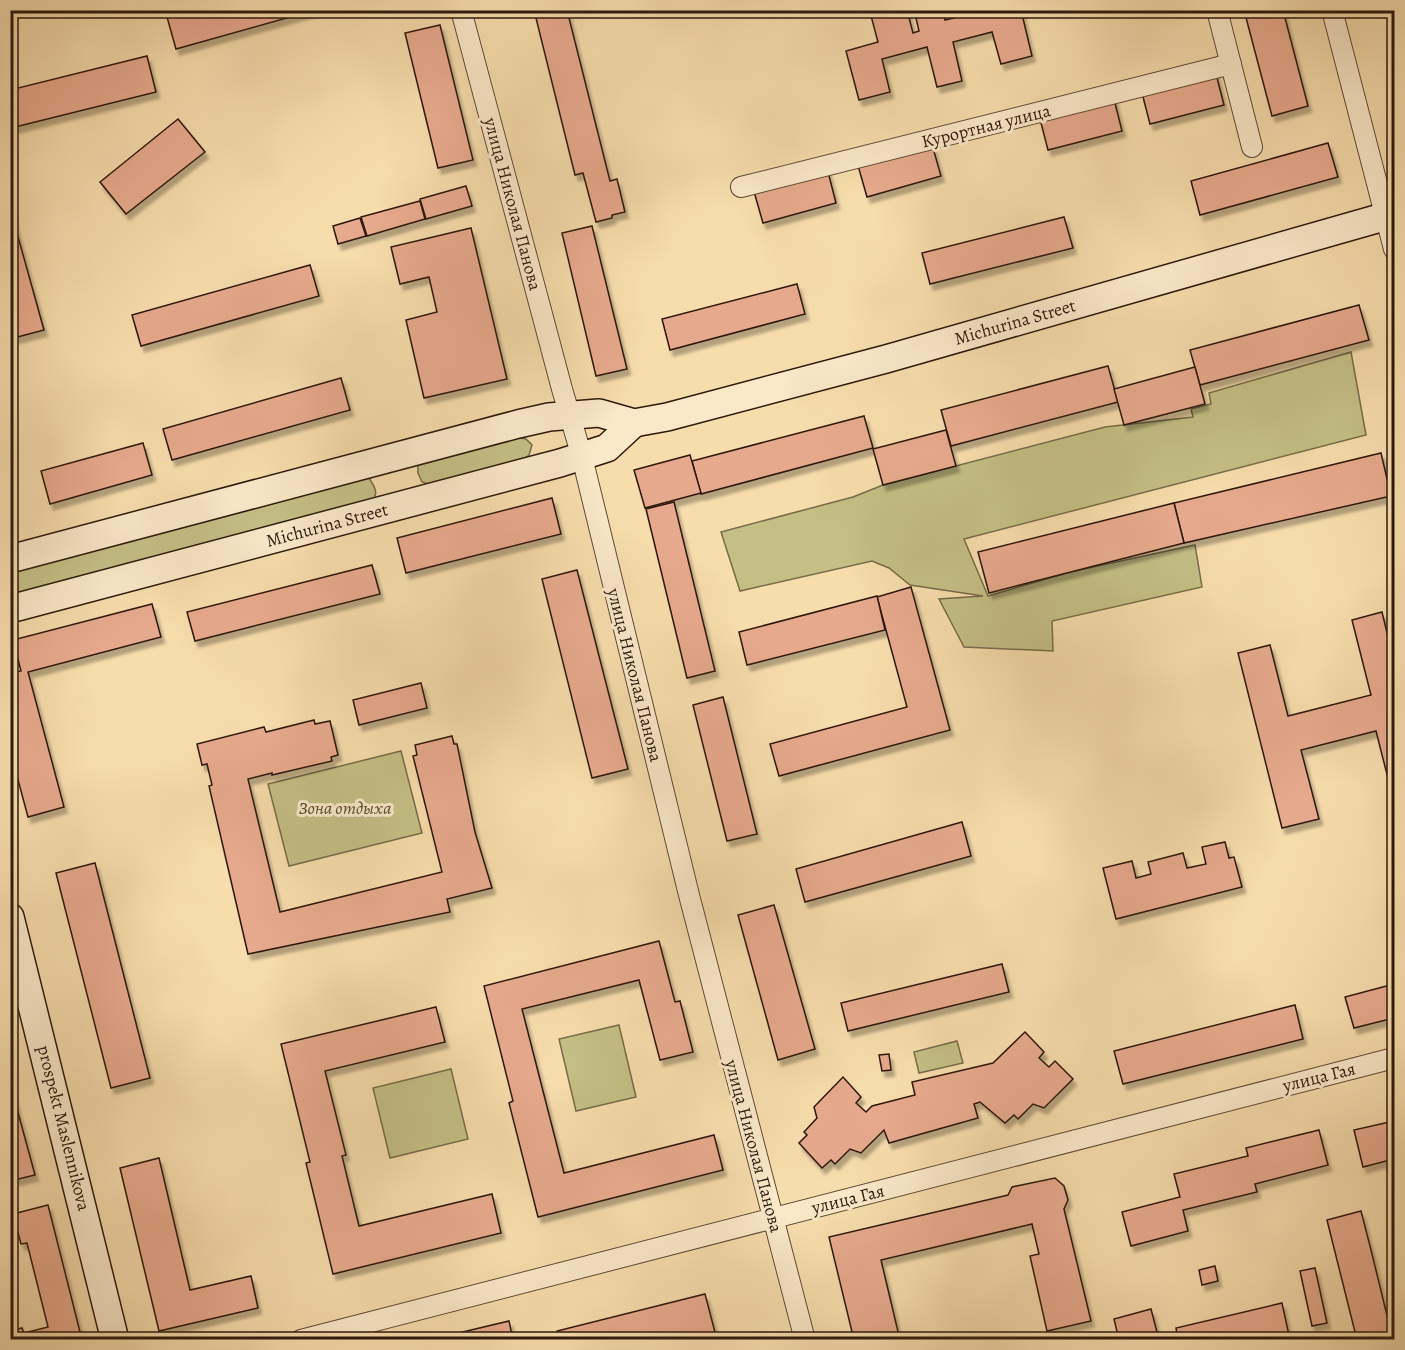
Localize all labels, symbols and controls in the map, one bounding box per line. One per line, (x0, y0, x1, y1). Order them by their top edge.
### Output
street label: Курортная улица (919, 98, 1054, 154)
street label: улица Николая Панова (478, 114, 548, 294)
street label: Michurina Street (952, 293, 1079, 351)
street label: Michurina Street (263, 497, 391, 553)
street label: улица Николая Панова (602, 585, 668, 765)
park label: Зона отдыха (298, 796, 392, 820)
street label: prospekt Maslennikova (32, 1043, 96, 1214)
street label: улица Николая Панова (719, 1056, 789, 1236)
street label: улица Гая (1279, 1056, 1358, 1098)
street label: улица Гая (808, 1178, 887, 1220)

